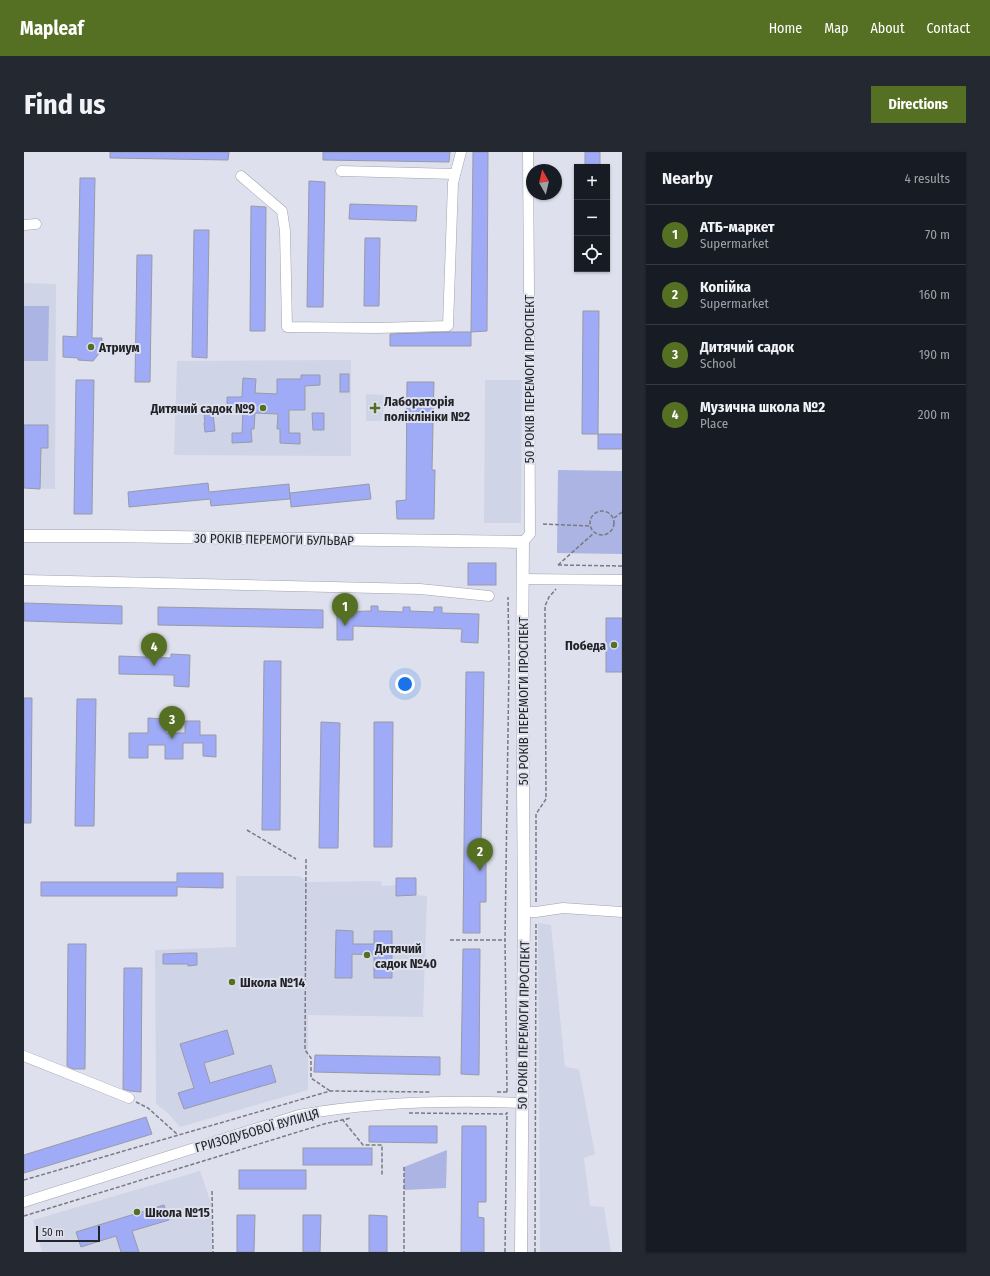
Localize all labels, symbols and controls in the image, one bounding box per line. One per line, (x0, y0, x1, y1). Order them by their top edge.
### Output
text: Mapleaf (20, 17, 84, 40)
text: Home (769, 20, 802, 37)
text: Map (824, 20, 848, 37)
text: About (870, 20, 905, 37)
text: Contact (927, 20, 970, 37)
button: Directions (871, 86, 966, 123)
text: Find us (24, 88, 106, 121)
north arrow (526, 164, 562, 200)
map controls (574, 164, 610, 272)
button: + (574, 164, 610, 200)
text: Nearby (662, 168, 713, 189)
text: 4 results (904, 171, 950, 186)
button: − (574, 200, 610, 236)
text: АТБ-маркет (700, 218, 774, 236)
text: 1 (672, 227, 678, 242)
text: 70 m (925, 227, 950, 242)
button: locate (574, 236, 610, 272)
text: Supermarket (700, 236, 769, 251)
text: Копійка (700, 278, 751, 296)
text: 2 (672, 287, 678, 302)
text: 160 m (919, 287, 950, 302)
street label: 50 РОКІВ ПЕРЕМОГИ ПРОСПЕКТ (522, 295, 537, 463)
text: Supermarket (700, 296, 769, 311)
text: Дитячий садок (700, 338, 794, 356)
place label: Атриум (98, 340, 140, 355)
marker: Атриум (86, 342, 96, 352)
text: 3 (672, 347, 678, 362)
text: 190 m (919, 347, 950, 362)
text: School (700, 356, 736, 371)
place label: Лабораторія поліклініки №2 (384, 394, 470, 424)
text: Музична школа №2 (700, 398, 825, 416)
place label: Дитячий садок №9 (150, 401, 255, 416)
marker: Лабораторія поліклініки №2 (369, 402, 381, 414)
marker: Дитячий садок №9 (258, 403, 268, 413)
text: 4 (672, 407, 678, 422)
text: 200 m (918, 407, 950, 422)
text: Place (700, 416, 728, 431)
street label: 30 РОКІВ ПЕРЕМОГИ БУЛЬВАР (194, 531, 354, 548)
pin: 1 (332, 593, 358, 626)
street label: 50 РОКІВ ПЕРЕМОГИ ПРОСПЕКТ (516, 617, 531, 785)
pin: 4 (141, 633, 167, 666)
place label: Победа (565, 638, 607, 653)
marker: Победа (609, 640, 619, 650)
your location (395, 674, 415, 694)
pin: 3 (159, 706, 185, 739)
pin: 2 (467, 838, 493, 871)
place label: Дитячий садок №40 (374, 941, 437, 971)
street label: 50 РОКІВ ПЕРЕМОГИ ПРОСПЕКТ (515, 941, 532, 1109)
marker: Дитячий садок №40 (362, 950, 372, 960)
place label: Школа №14 (240, 975, 306, 990)
marker: Школа №14 (227, 977, 237, 987)
street label: ГРИЗОДУБОВОЇ ВУЛИЦЯ (193, 1106, 321, 1155)
place label: Школа №15 (145, 1205, 210, 1220)
marker: Школа №15 (132, 1207, 142, 1217)
scale bar (36, 1224, 100, 1243)
text: 50 m (42, 1226, 64, 1239)

